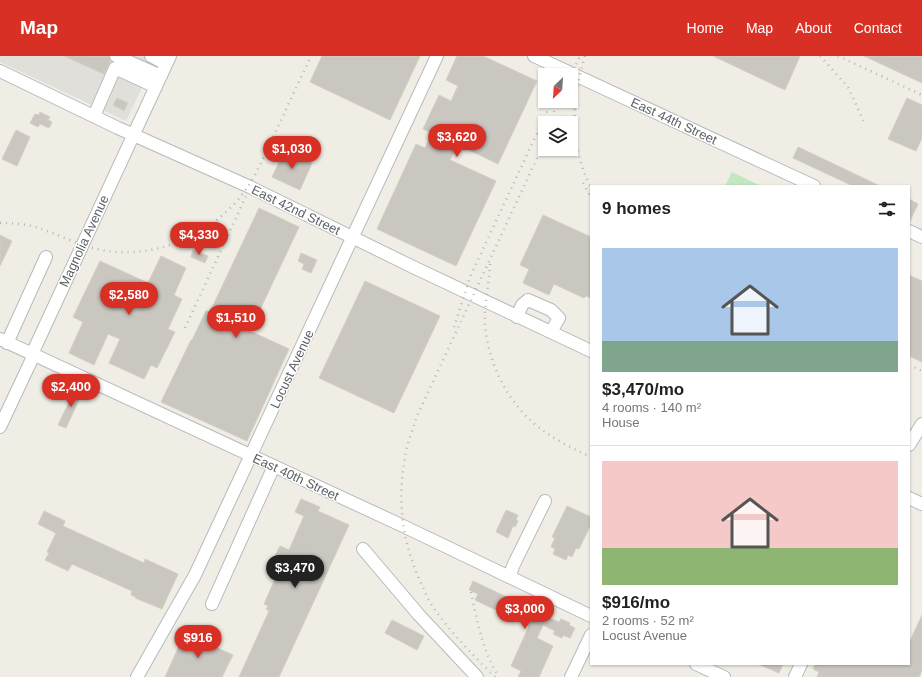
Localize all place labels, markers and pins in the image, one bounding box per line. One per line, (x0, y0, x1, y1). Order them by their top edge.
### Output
pin: $3,620 (424, 124, 490, 158)
pin: $1,030 (259, 136, 325, 170)
pin: $4,330 (166, 222, 232, 256)
pin: $2,580 (96, 282, 162, 316)
pin: $1,510 (203, 305, 269, 339)
pin: $2,400 (38, 374, 104, 408)
pin: $3,470 (262, 555, 328, 589)
pin: $3,000 (492, 596, 558, 630)
pin: $916 (174, 625, 222, 659)

